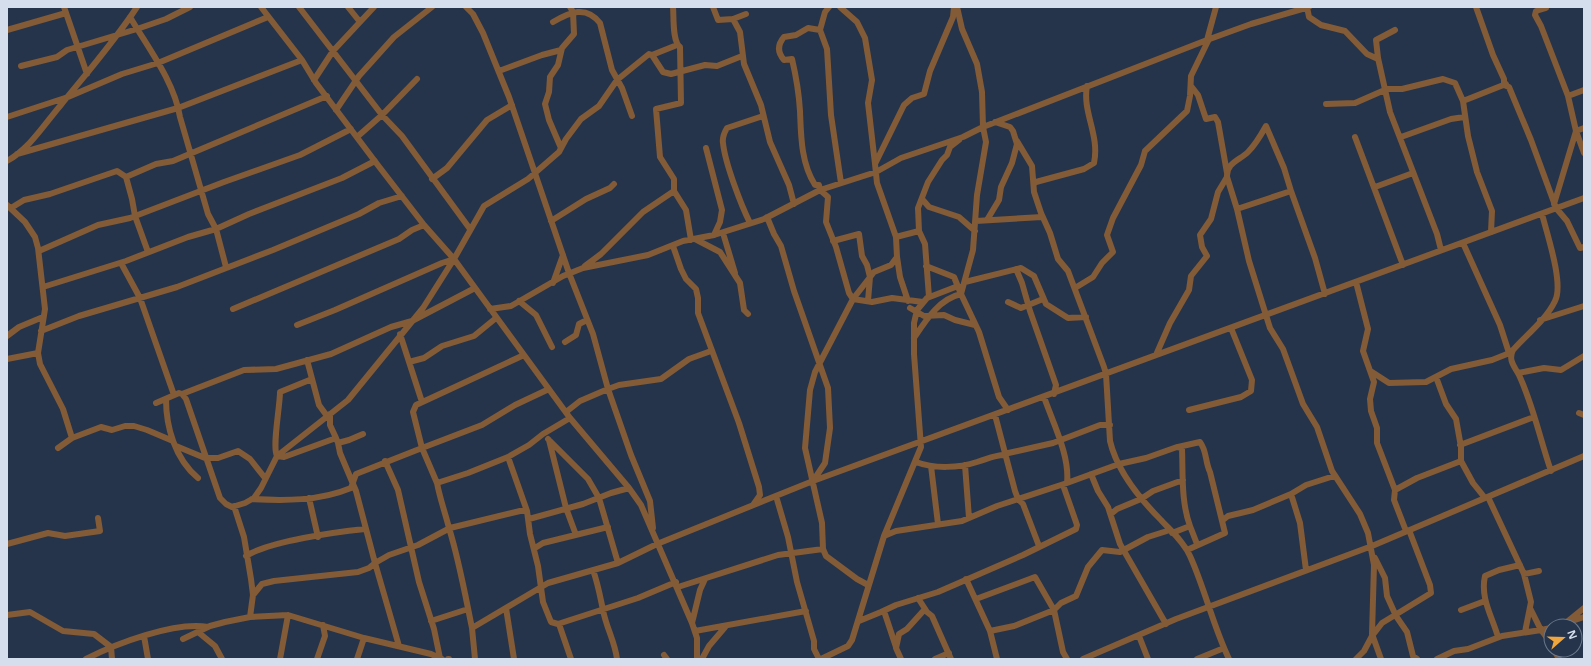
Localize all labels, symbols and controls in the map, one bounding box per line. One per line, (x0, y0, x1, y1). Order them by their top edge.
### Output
north arrow (1543, 618, 1583, 658)
text: N (1564, 628, 1581, 641)

